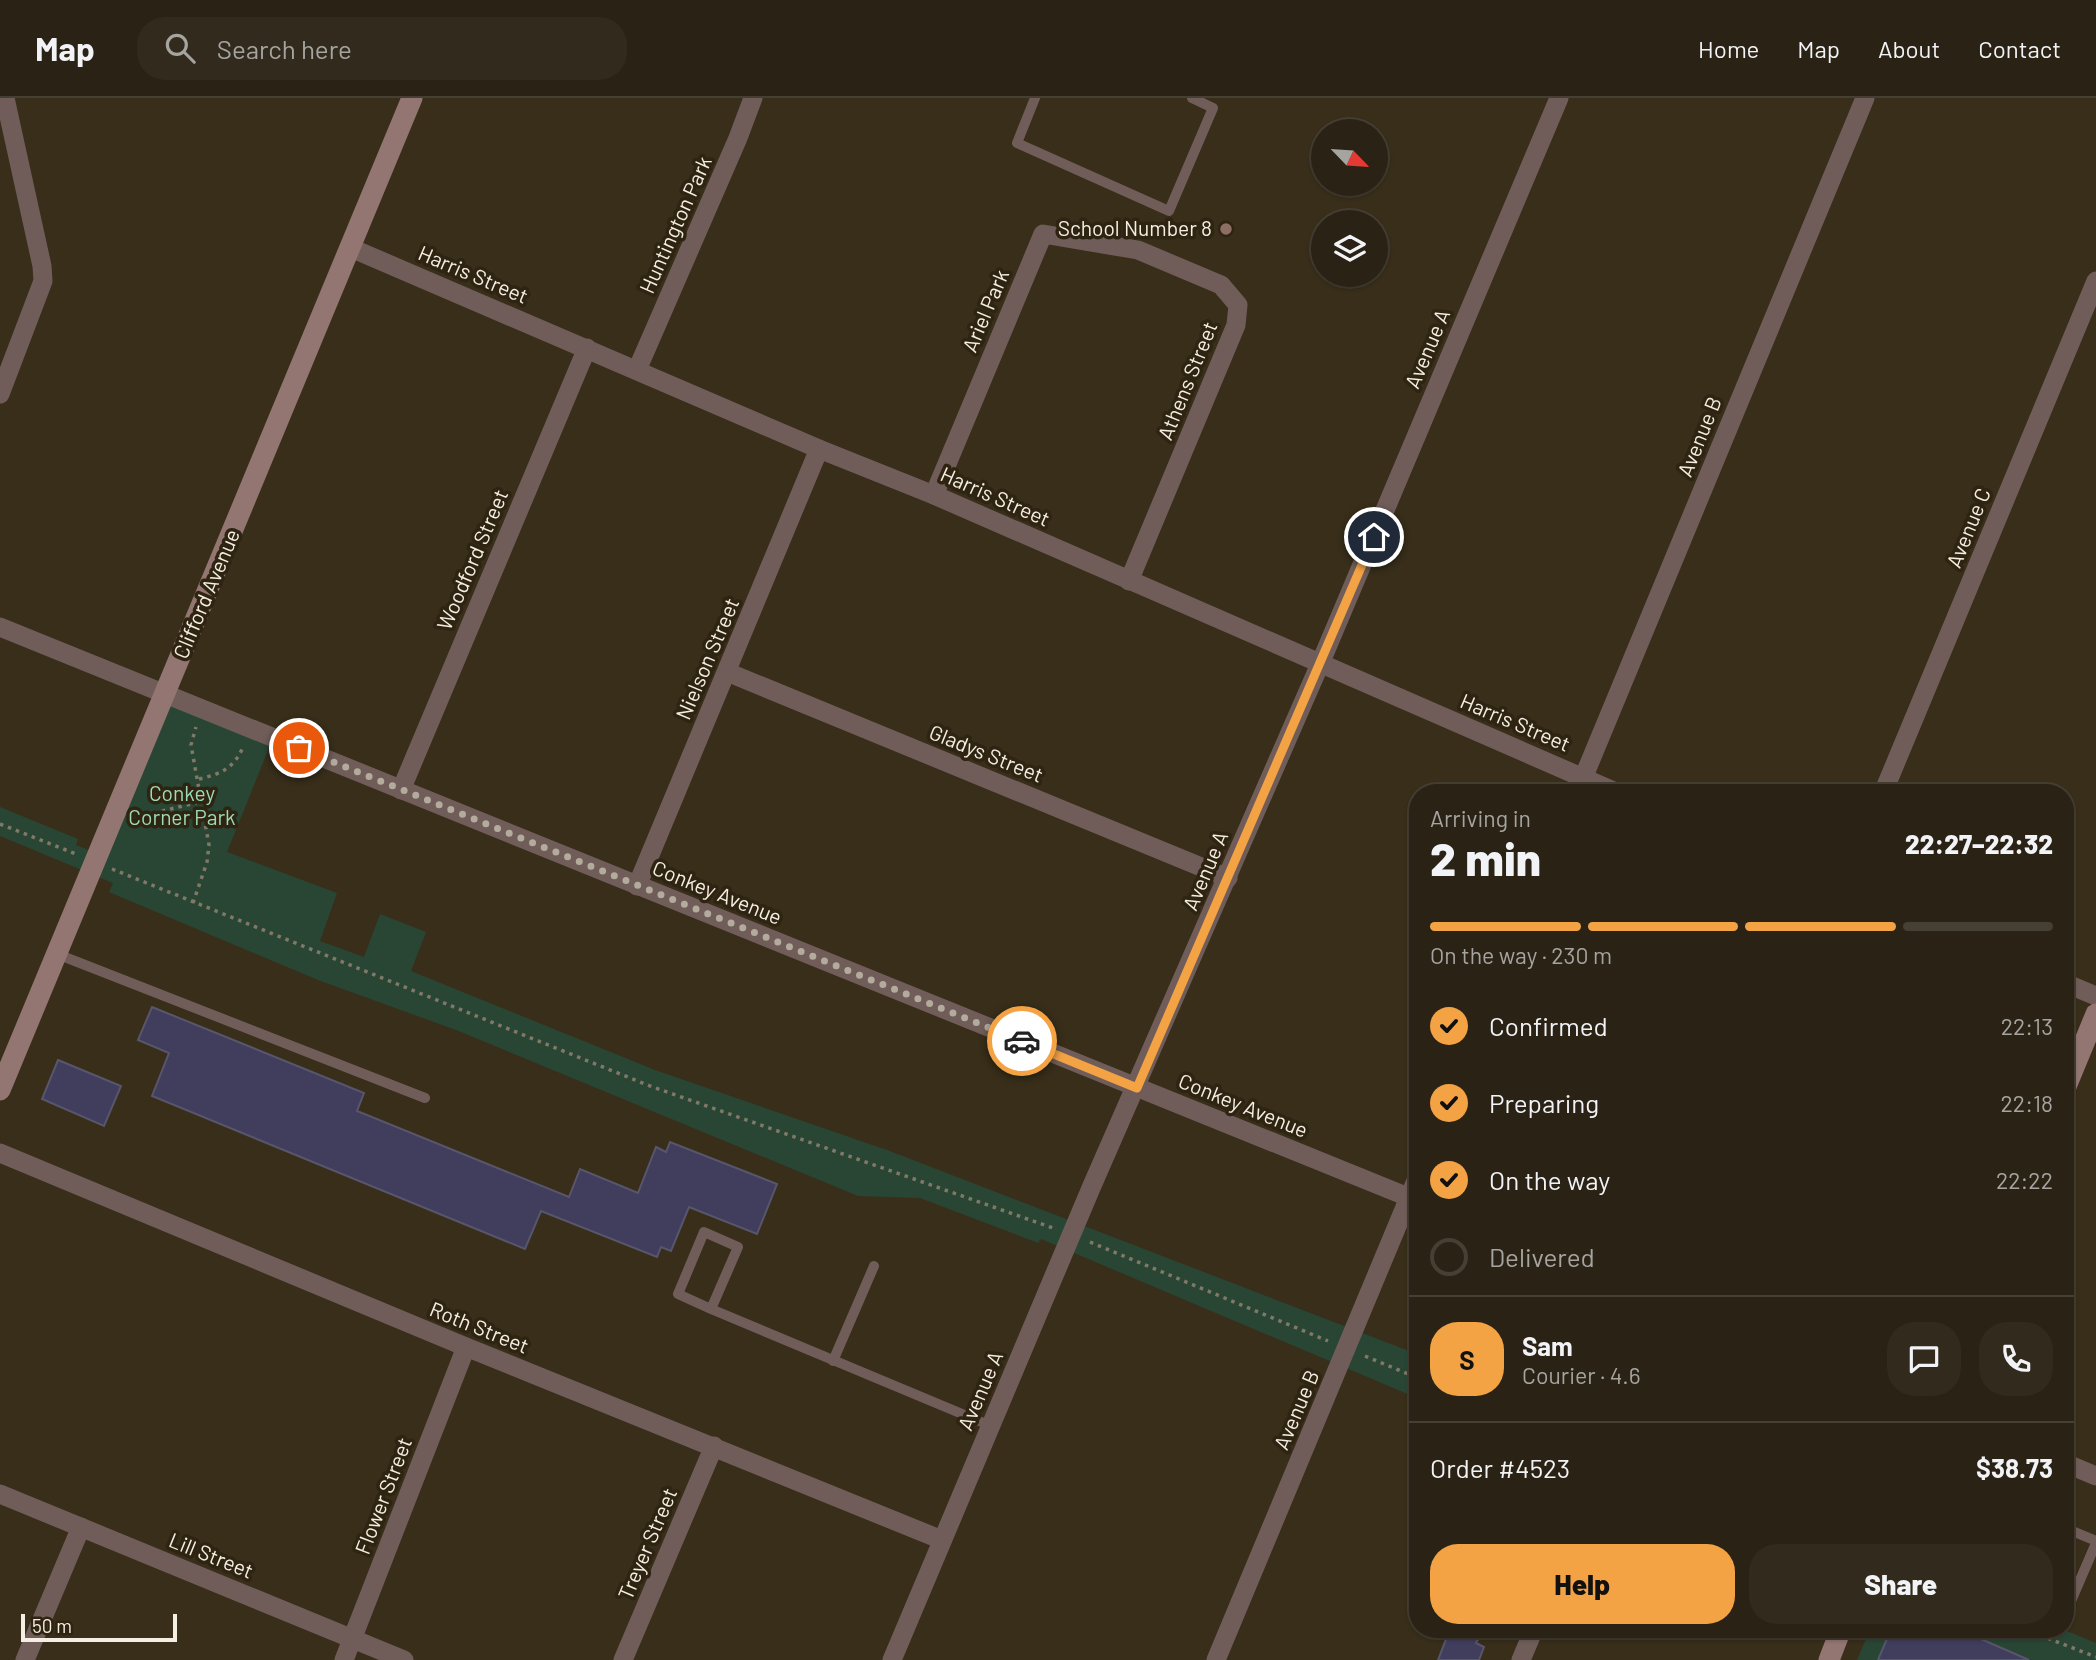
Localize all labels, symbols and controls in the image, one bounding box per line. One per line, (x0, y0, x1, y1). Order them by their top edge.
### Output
search box (137, 17, 627, 80)
text: Map (35, 28, 95, 68)
icon: search (161, 29, 199, 67)
text: Search here (217, 33, 352, 64)
text: Home (1698, 34, 1759, 63)
text: Map (1797, 34, 1840, 63)
text: About (1878, 34, 1940, 63)
text: Contact (1978, 34, 2061, 63)
north arrow (1311, 119, 1388, 196)
map controls (1311, 119, 1388, 287)
street label: Huntington Park (633, 152, 716, 297)
button: layers (1311, 210, 1388, 287)
place label: School Number 8 (1058, 215, 1212, 240)
marker: School Number 8 (1218, 221, 1234, 237)
street label: Harris Street (415, 239, 532, 308)
street label: Ariel Park (956, 265, 1013, 355)
street label: Avenue A (1399, 305, 1455, 392)
street label: Athens Street (1152, 318, 1222, 443)
street label: Avenue B (1671, 393, 1726, 480)
street label: Harris Street (937, 460, 1054, 531)
street label: Avenue C (1940, 484, 1995, 571)
street label: Woodford Street (431, 485, 512, 633)
pin (1344, 507, 1404, 567)
icon: home (1355, 518, 1393, 556)
street label: Clifford Avenue (167, 525, 244, 662)
street label: Nielson Street (670, 594, 744, 723)
street label: Harris Street (1457, 687, 1574, 756)
pin (269, 718, 329, 778)
street label: Gladys Street (926, 718, 1047, 787)
icon: bag (280, 729, 318, 767)
park label: Conkey Corner Park (128, 780, 236, 829)
text: Arriving in (1430, 804, 1531, 832)
street label: Avenue A (1177, 827, 1233, 914)
text: 22:27–22:32 (1905, 828, 2053, 859)
text: 2 min (1430, 830, 1541, 885)
street label: Conkey Avenue (649, 854, 786, 929)
text: On the way · 230 m (1430, 941, 1612, 969)
courier (987, 1006, 1057, 1076)
icon: check (1430, 1007, 1468, 1045)
text: Confirmed (1489, 1010, 1608, 1041)
text: 22:13 (2001, 1012, 2053, 1040)
icon: car (1003, 1022, 1041, 1060)
street label: Conkey Avenue (1175, 1067, 1312, 1142)
icon: check (1430, 1084, 1468, 1122)
text: Preparing (1489, 1087, 1599, 1118)
text: 22:18 (2001, 1089, 2053, 1117)
icon: check (1430, 1161, 1468, 1199)
text: On the way (1489, 1164, 1610, 1195)
text: 22:22 (1996, 1166, 2053, 1194)
text: Delivered (1489, 1241, 1595, 1272)
street label: Roth Street (426, 1295, 533, 1358)
button: chat (1887, 1322, 1961, 1396)
button: phone (1979, 1322, 2053, 1396)
text: Sam (1522, 1330, 1573, 1361)
text: S (1459, 1344, 1475, 1375)
street label: Avenue A (952, 1347, 1008, 1434)
text: Courier · 4.6 (1522, 1361, 1641, 1389)
street label: Avenue B (1268, 1366, 1324, 1453)
street label: Flower Street (349, 1434, 416, 1557)
text: Order #4523 (1430, 1452, 1570, 1483)
text: $38.73 (1976, 1452, 2053, 1483)
street label: Treyer Street (612, 1484, 681, 1603)
street label: Lill Street (166, 1526, 257, 1583)
button: Help (1430, 1544, 1735, 1624)
button: Share (1749, 1544, 2053, 1624)
scale bar (21, 1611, 177, 1643)
text: 50 m (32, 1614, 72, 1637)

